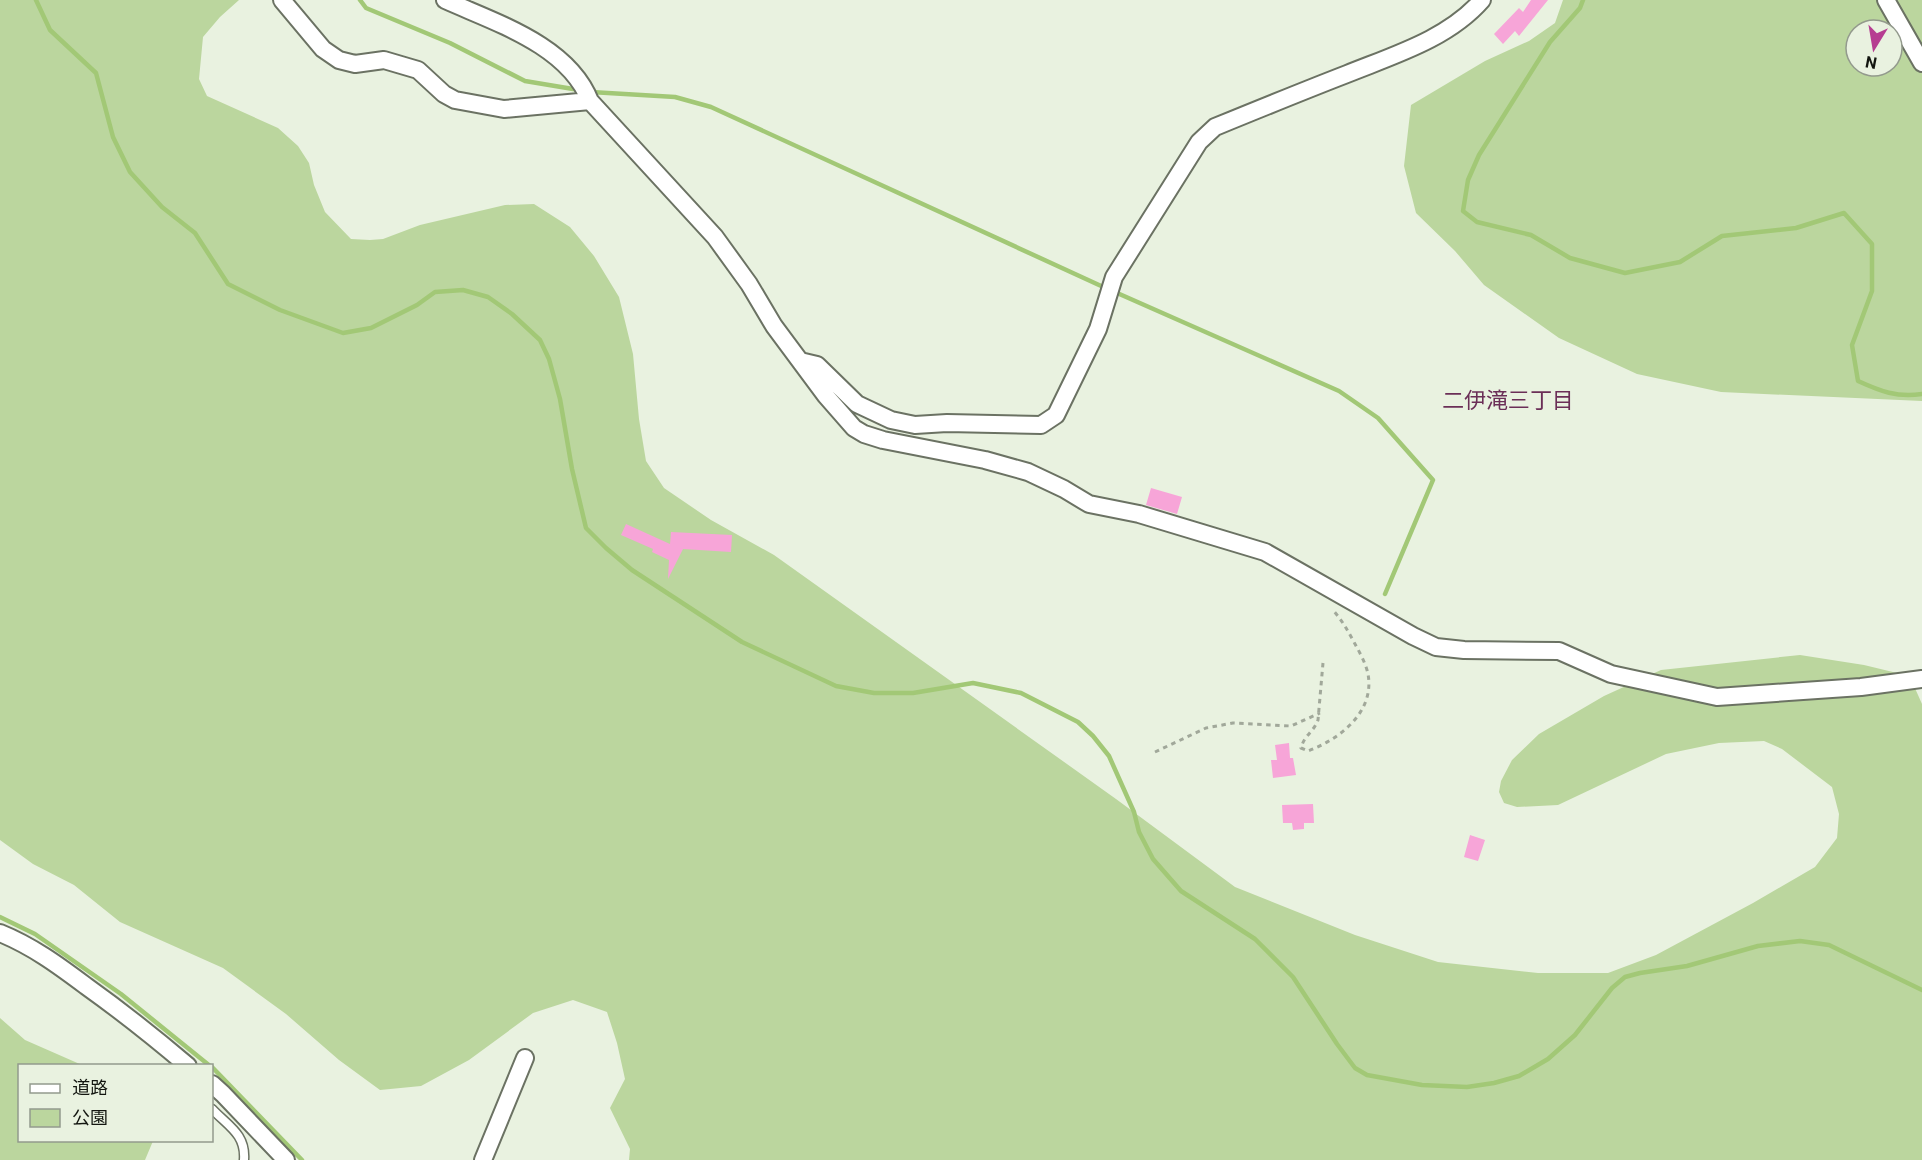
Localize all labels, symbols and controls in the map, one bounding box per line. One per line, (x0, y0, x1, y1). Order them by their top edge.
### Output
north arrow (1844, 18, 1904, 78)
text: N (1864, 52, 1879, 73)
district label: 二伊滝三丁目 (1442, 388, 1574, 413)
legend (18, 1064, 213, 1142)
text: 道路 (72, 1077, 108, 1098)
text: 公園 (72, 1107, 108, 1128)

